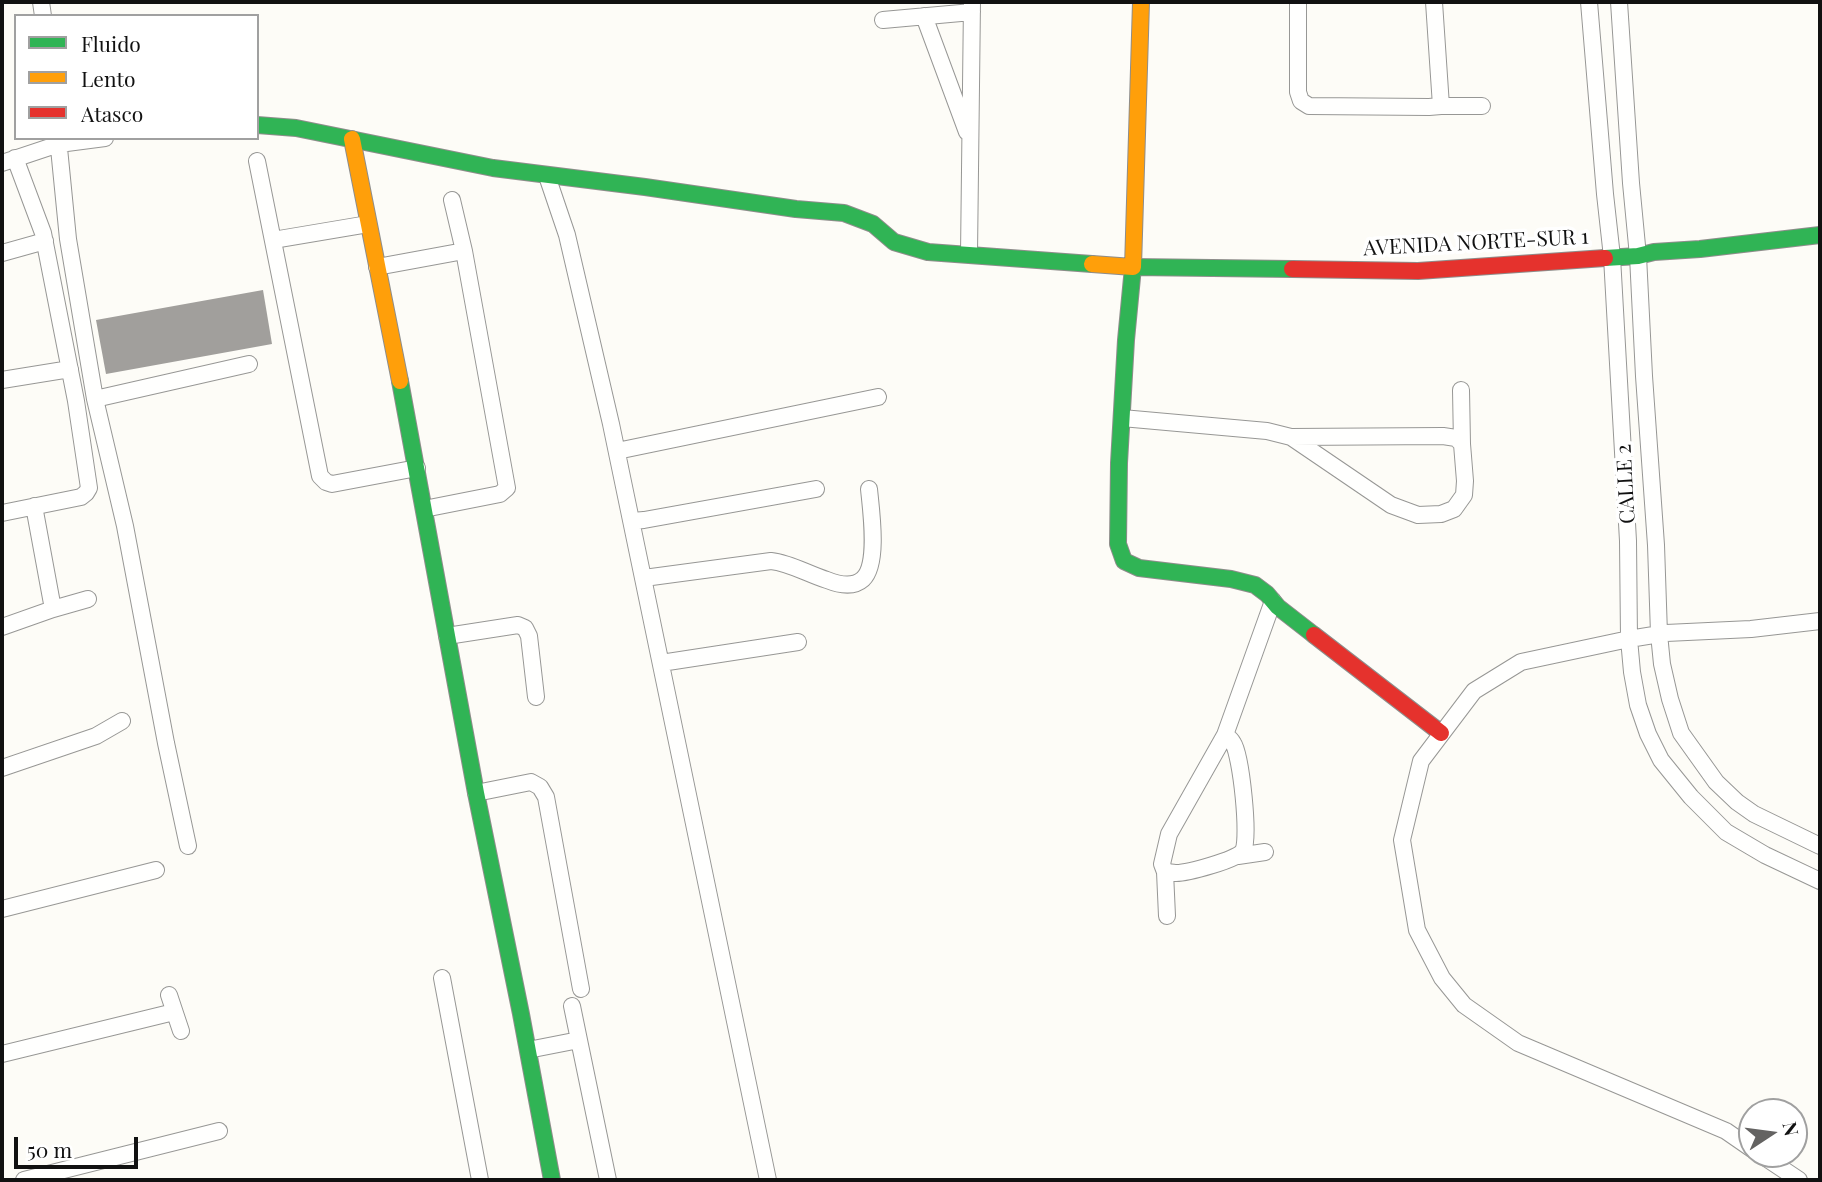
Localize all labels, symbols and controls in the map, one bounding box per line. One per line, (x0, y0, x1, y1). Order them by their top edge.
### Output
legend (14, 14, 259, 140)
text: Fluido (81, 29, 141, 57)
text: Lento (81, 64, 135, 92)
text: Atasco (81, 99, 143, 127)
street label: AVENIDA NORTE-SUR 1 (1363, 225, 1589, 261)
street label: CALLE 2 (1611, 443, 1641, 525)
north arrow (1738, 1098, 1808, 1168)
text: N (1777, 1119, 1806, 1138)
scale bar (18, 1122, 142, 1166)
text: 50 m (27, 1135, 72, 1163)

